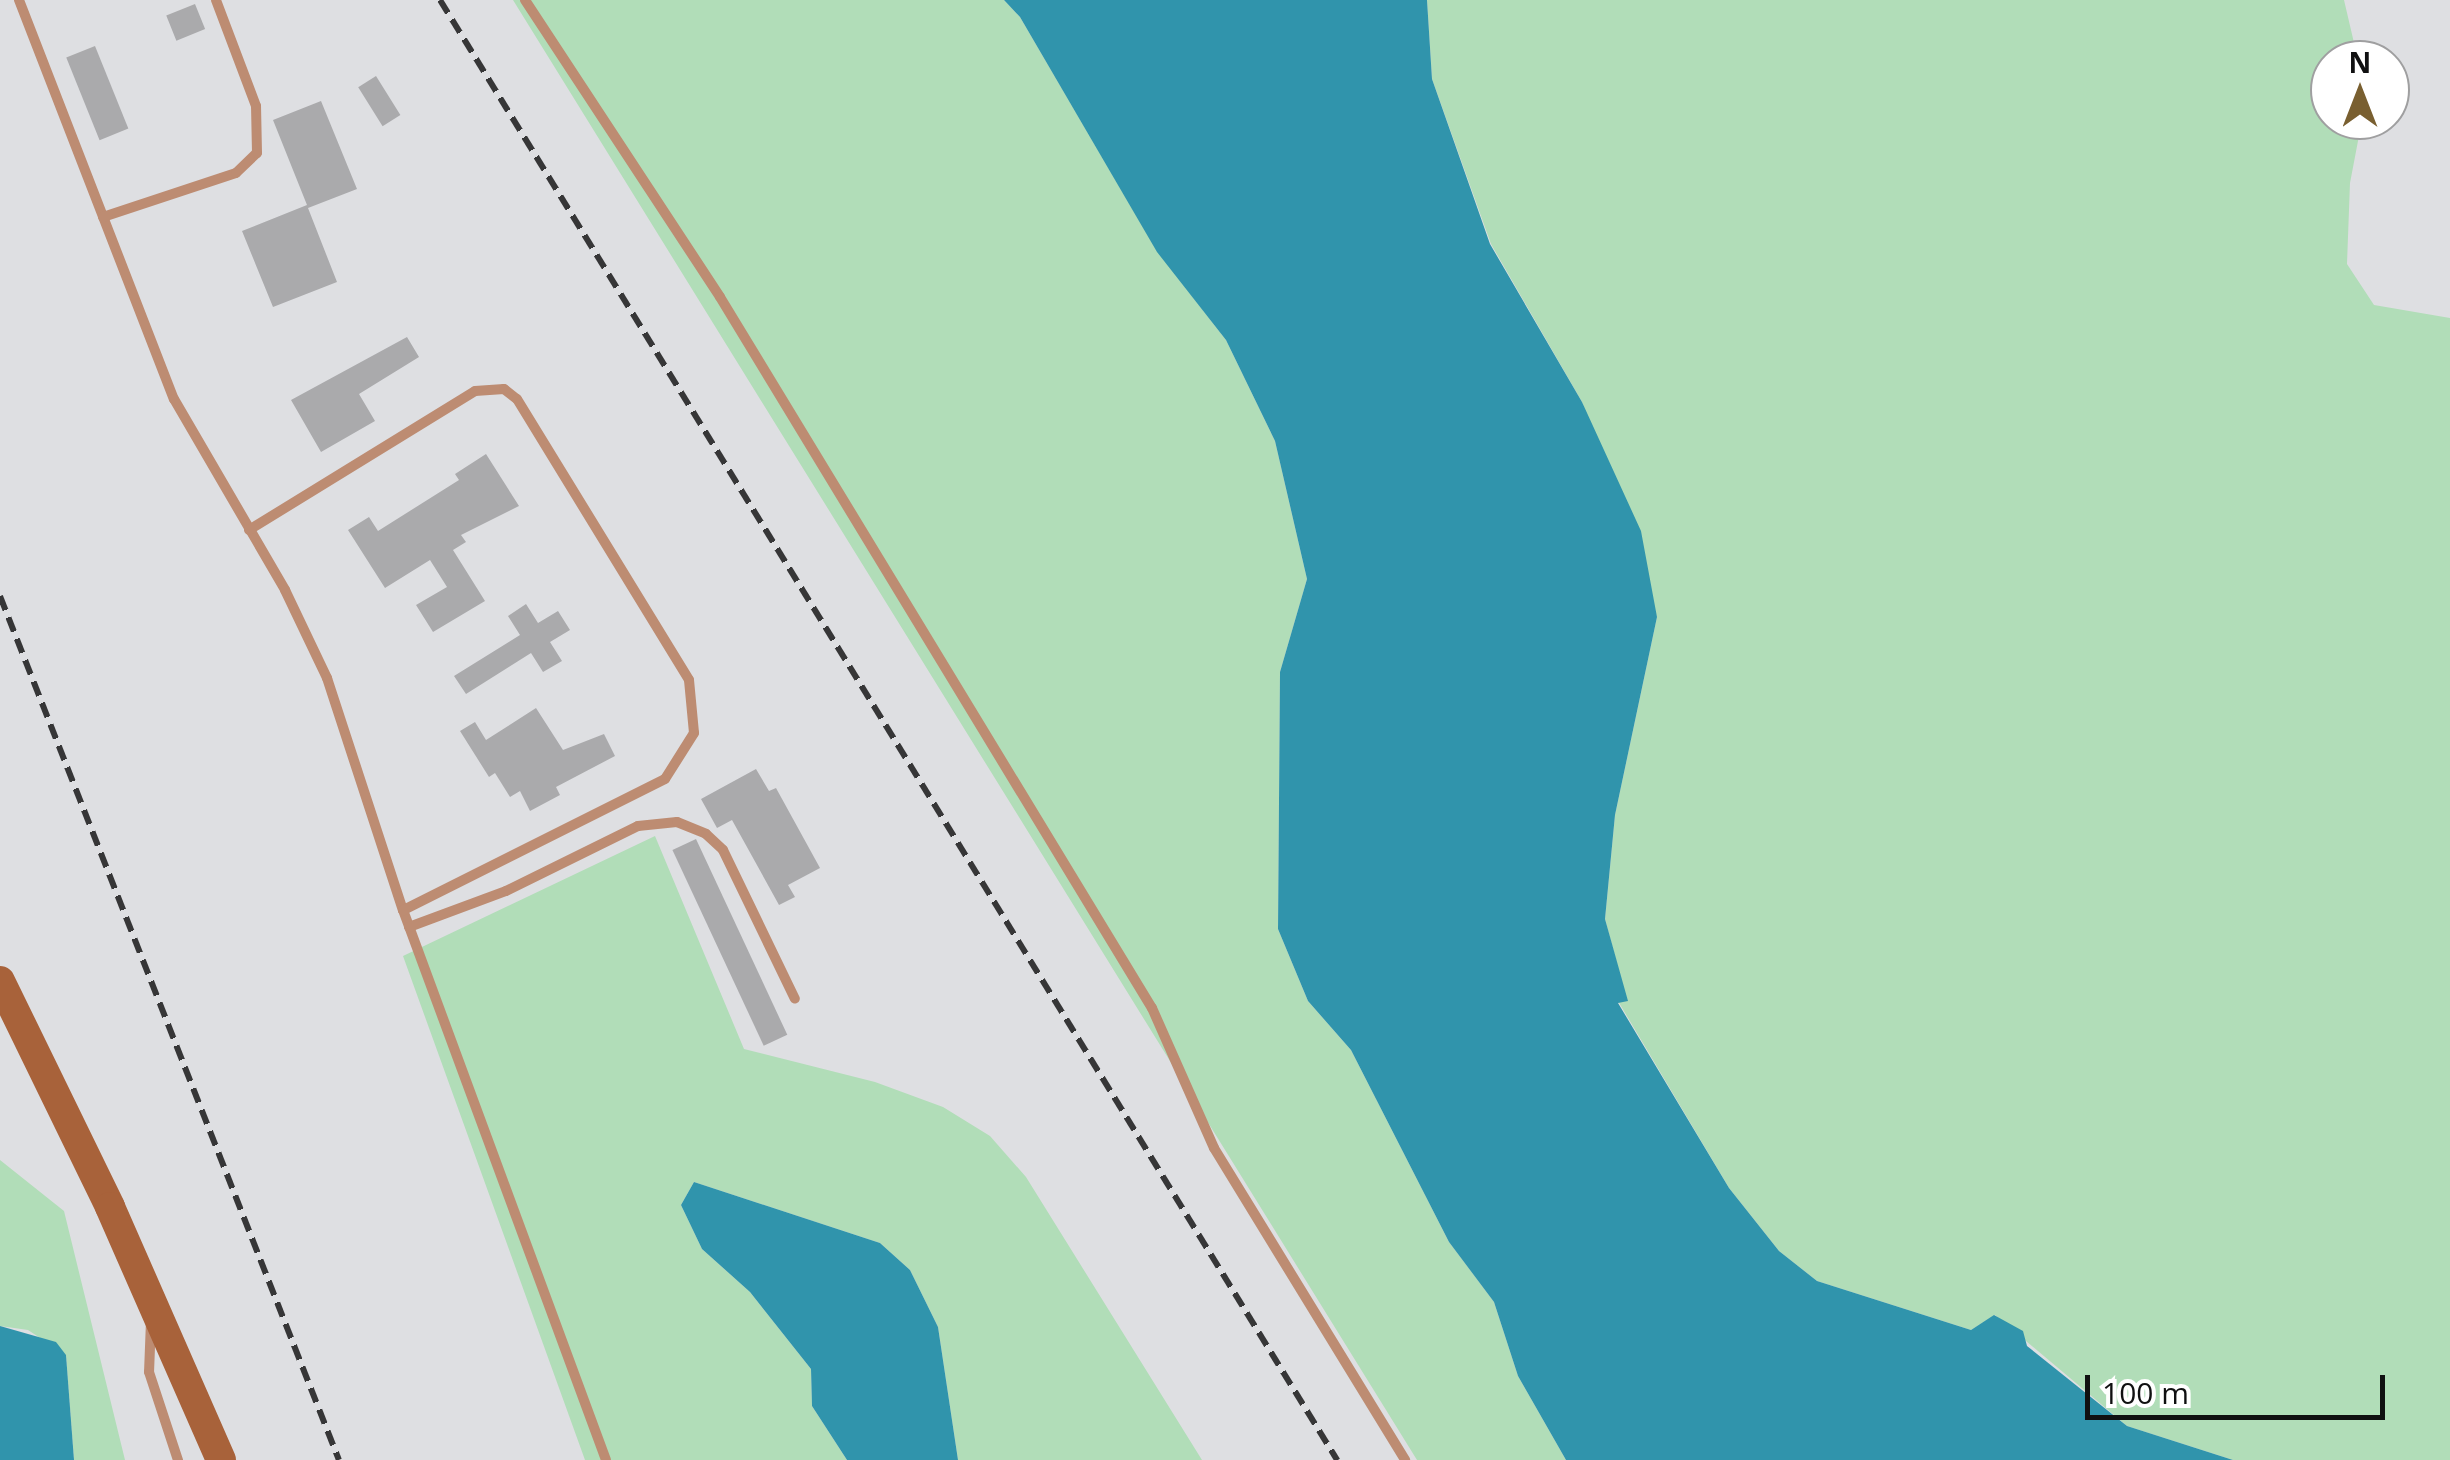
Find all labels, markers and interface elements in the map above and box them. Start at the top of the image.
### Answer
north arrow [2310,40,2410,140]
text: N [2349,43,2371,81]
scale bar [2090,1355,2390,1417]
text: 100 m [2102,1372,2189,1413]

